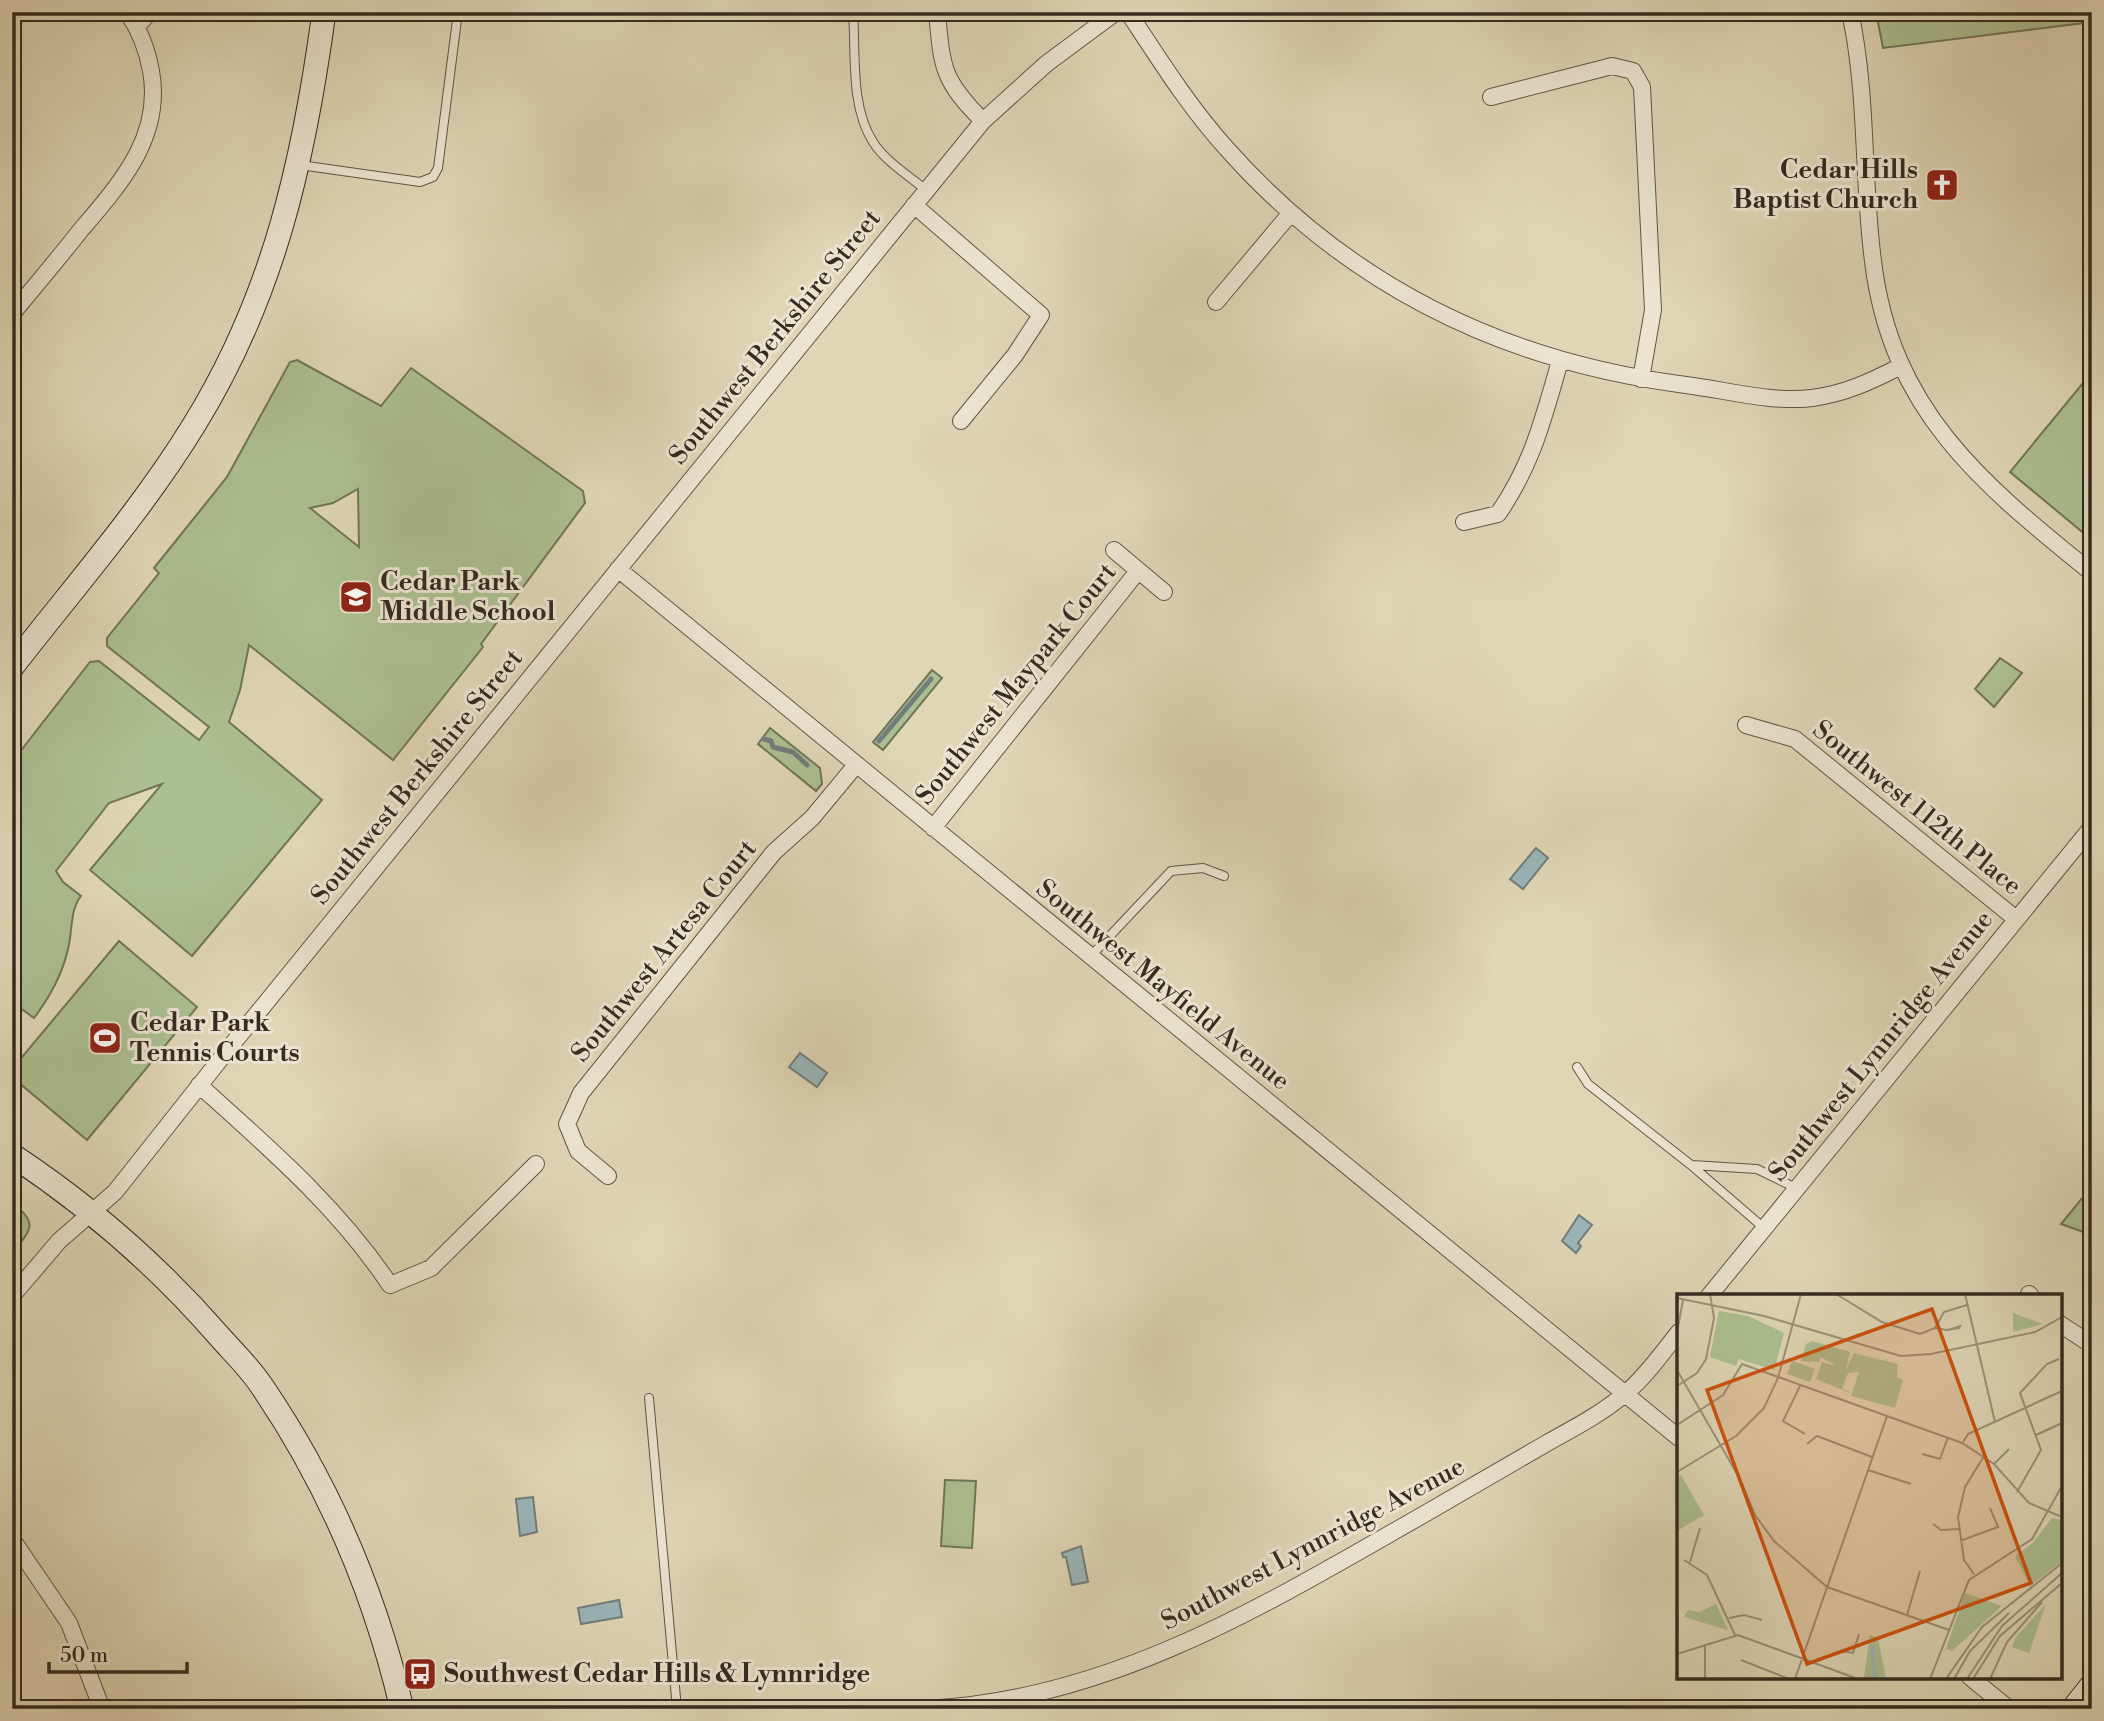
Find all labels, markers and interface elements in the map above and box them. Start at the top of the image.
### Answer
place label: Cedar Hills Baptist Church [1733,154,1918,216]
church icon: Cedar Hills Baptist Church [1923,166,1961,204]
street label: Southwest Berkshire Street [662,203,888,471]
street label: Southwest Maypark Court [909,557,1123,811]
place label: Cedar Park Middle School [380,566,556,628]
school or university icon: Cedar Park Middle School [337,578,375,616]
street label: Southwest Berkshire Street [304,643,530,911]
street label: Southwest 112th Place [1806,714,2028,902]
street label: Southwest Artesa Court [565,833,763,1069]
street label: Southwest Mayfield Avenue [1030,873,1296,1097]
street label: Southwest Lynnridge Avenue [1762,904,2000,1188]
place label: Cedar Park Tennis Courts [130,1007,300,1069]
sports icon: Cedar Park Tennis Courts [86,1019,124,1057]
inset map [1677,1294,2062,1679]
street label: Southwest Lynnridge Avenue [1156,1450,1470,1638]
scale bar [49,1630,187,1674]
text: 50 m [60,1643,108,1669]
bus stop icon: Southwest Cedar Hills & Lynnridge [401,1655,439,1693]
place label: Southwest Cedar Hills & Lynnridge [444,1658,870,1690]

